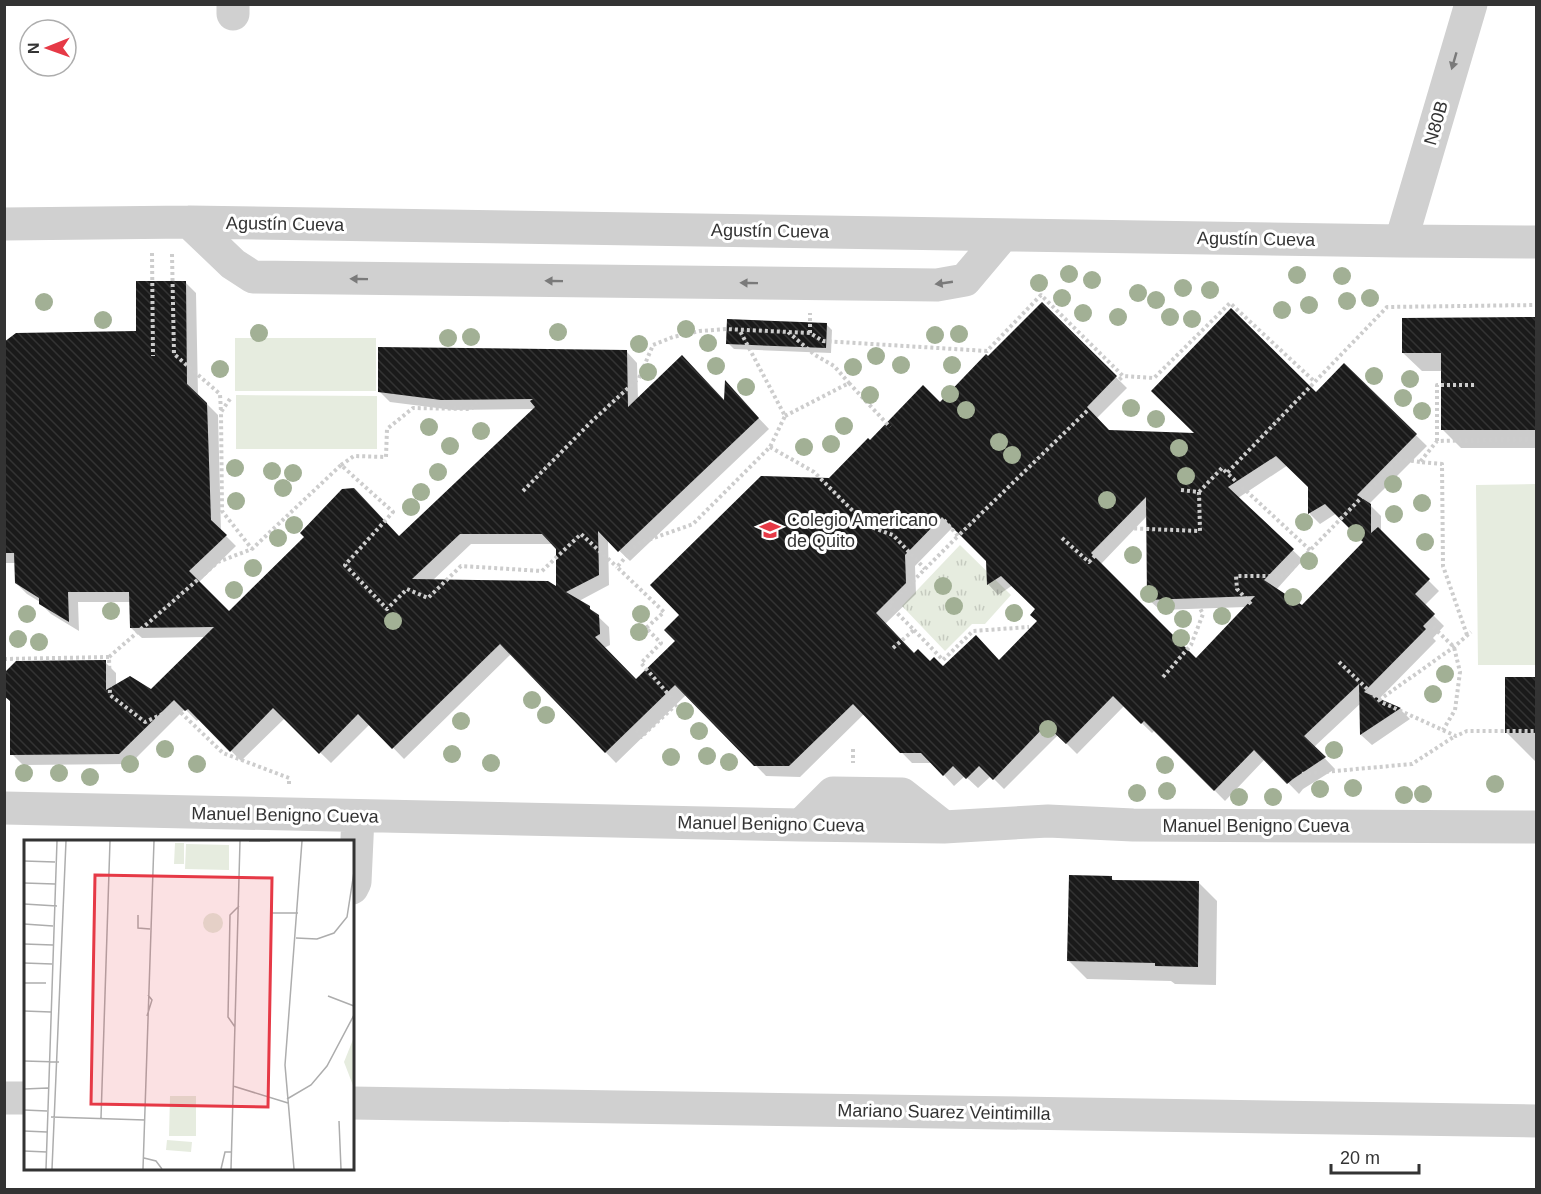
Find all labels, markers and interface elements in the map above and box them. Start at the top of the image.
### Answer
north arrow [18,18,78,78]
text: N [25,42,42,54]
one-way arrow [1449,52,1458,70]
street label: N80B [1420,99,1452,147]
street label: Agustín Cueva [226,213,345,235]
street label: Agustín Cueva [711,220,830,242]
street label: Agustín Cueva [1197,228,1316,250]
one-way arrow [350,274,369,283]
one-way arrow [545,276,564,286]
one-way arrow [740,278,759,288]
one-way arrow [935,279,954,288]
place label: Colegio Americano de Quito [787,510,938,551]
school or university icon: Colegio Americano de Quito [758,518,782,542]
street label: Manuel Benigno Cueva [191,803,380,827]
street label: Manuel Benigno Cueva [677,812,866,836]
street label: Manuel Benigno Cueva [1162,816,1351,836]
inset map [24,840,354,1170]
street label: Mariano Suarez Veintimilla [837,1100,1052,1124]
scale bar [1331,1137,1420,1175]
text: 20 m [1340,1148,1380,1168]

